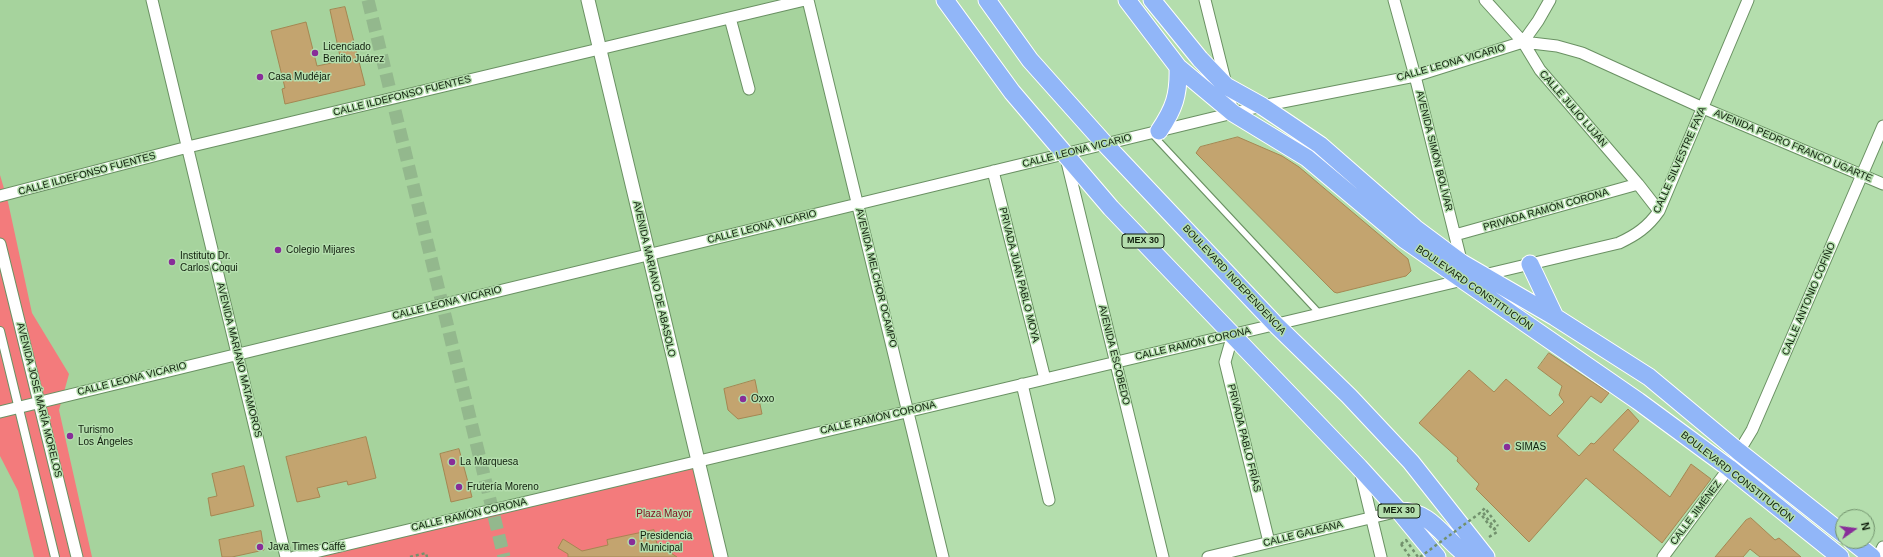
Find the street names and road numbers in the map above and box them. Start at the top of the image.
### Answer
street label: CALLE LEONA VICARIO [1395,42,1507,84]
street label: CALLE JULIO LUJÁN [1537,68,1609,150]
street label: CALLE ILDEFONSO FUENTES [332,73,472,119]
street label: AVENIDA SIMÓN BOLÍVAR [1413,89,1455,213]
street label: CALLE SILVESTRE FAYA [1651,105,1709,215]
street label: AVENIDA PEDRO FRANCO UGARTE [1712,107,1874,185]
street label: CALLE LEONA VICARIO [1021,132,1133,170]
street label: CALLE ILDEFONSO FUENTES [17,150,157,198]
street label: PRIVADA RAMÓN CORONA [1482,186,1610,234]
street label: AVENIDA MARIANO DE ABASOLO [630,200,678,358]
street label: PRIVADA JUAN PABLO MOYA [996,206,1042,344]
street label: AVENIDA MELCHOR OCAMPO [853,207,899,349]
street label: CALLE LEONA VICARIO [706,208,818,246]
street label: BOULEVARD INDEPENDENCIA [1180,223,1288,337]
road number: MEX 30 [1122,234,1164,248]
street label: CALLE ANTONIO COFIÑO [1780,241,1838,357]
street label: BOULEVARD CONSTITUCIÓN [1413,243,1535,333]
street label: AVENIDA MARIANO MATAMOROS [214,281,264,439]
street label: CALLE LEONA VICARIO [391,284,503,322]
street label: AVENIDA ESCOBEDO [1096,304,1132,406]
street label: AVENIDA JOSÉ MARÍA MORELOS [14,321,64,479]
street label: CALLE RAMÓN CORONA [1134,325,1252,363]
street label: CALLE LEONA VICARIO [76,360,188,398]
street label: PRIVADA PABLO FRÍAS [1225,383,1263,493]
street label: CALLE RAMÓN CORONA [819,399,937,437]
street label: BOULEVARD CONSTITUCIÓN [1678,429,1796,525]
street label: CALLE JIMÉNEZ [1668,479,1724,547]
street label: CALLE RAMÓN CORONA [410,496,528,534]
road number: MEX 30 [1378,504,1420,518]
street label: CALLE GALEANA [1262,518,1344,550]

